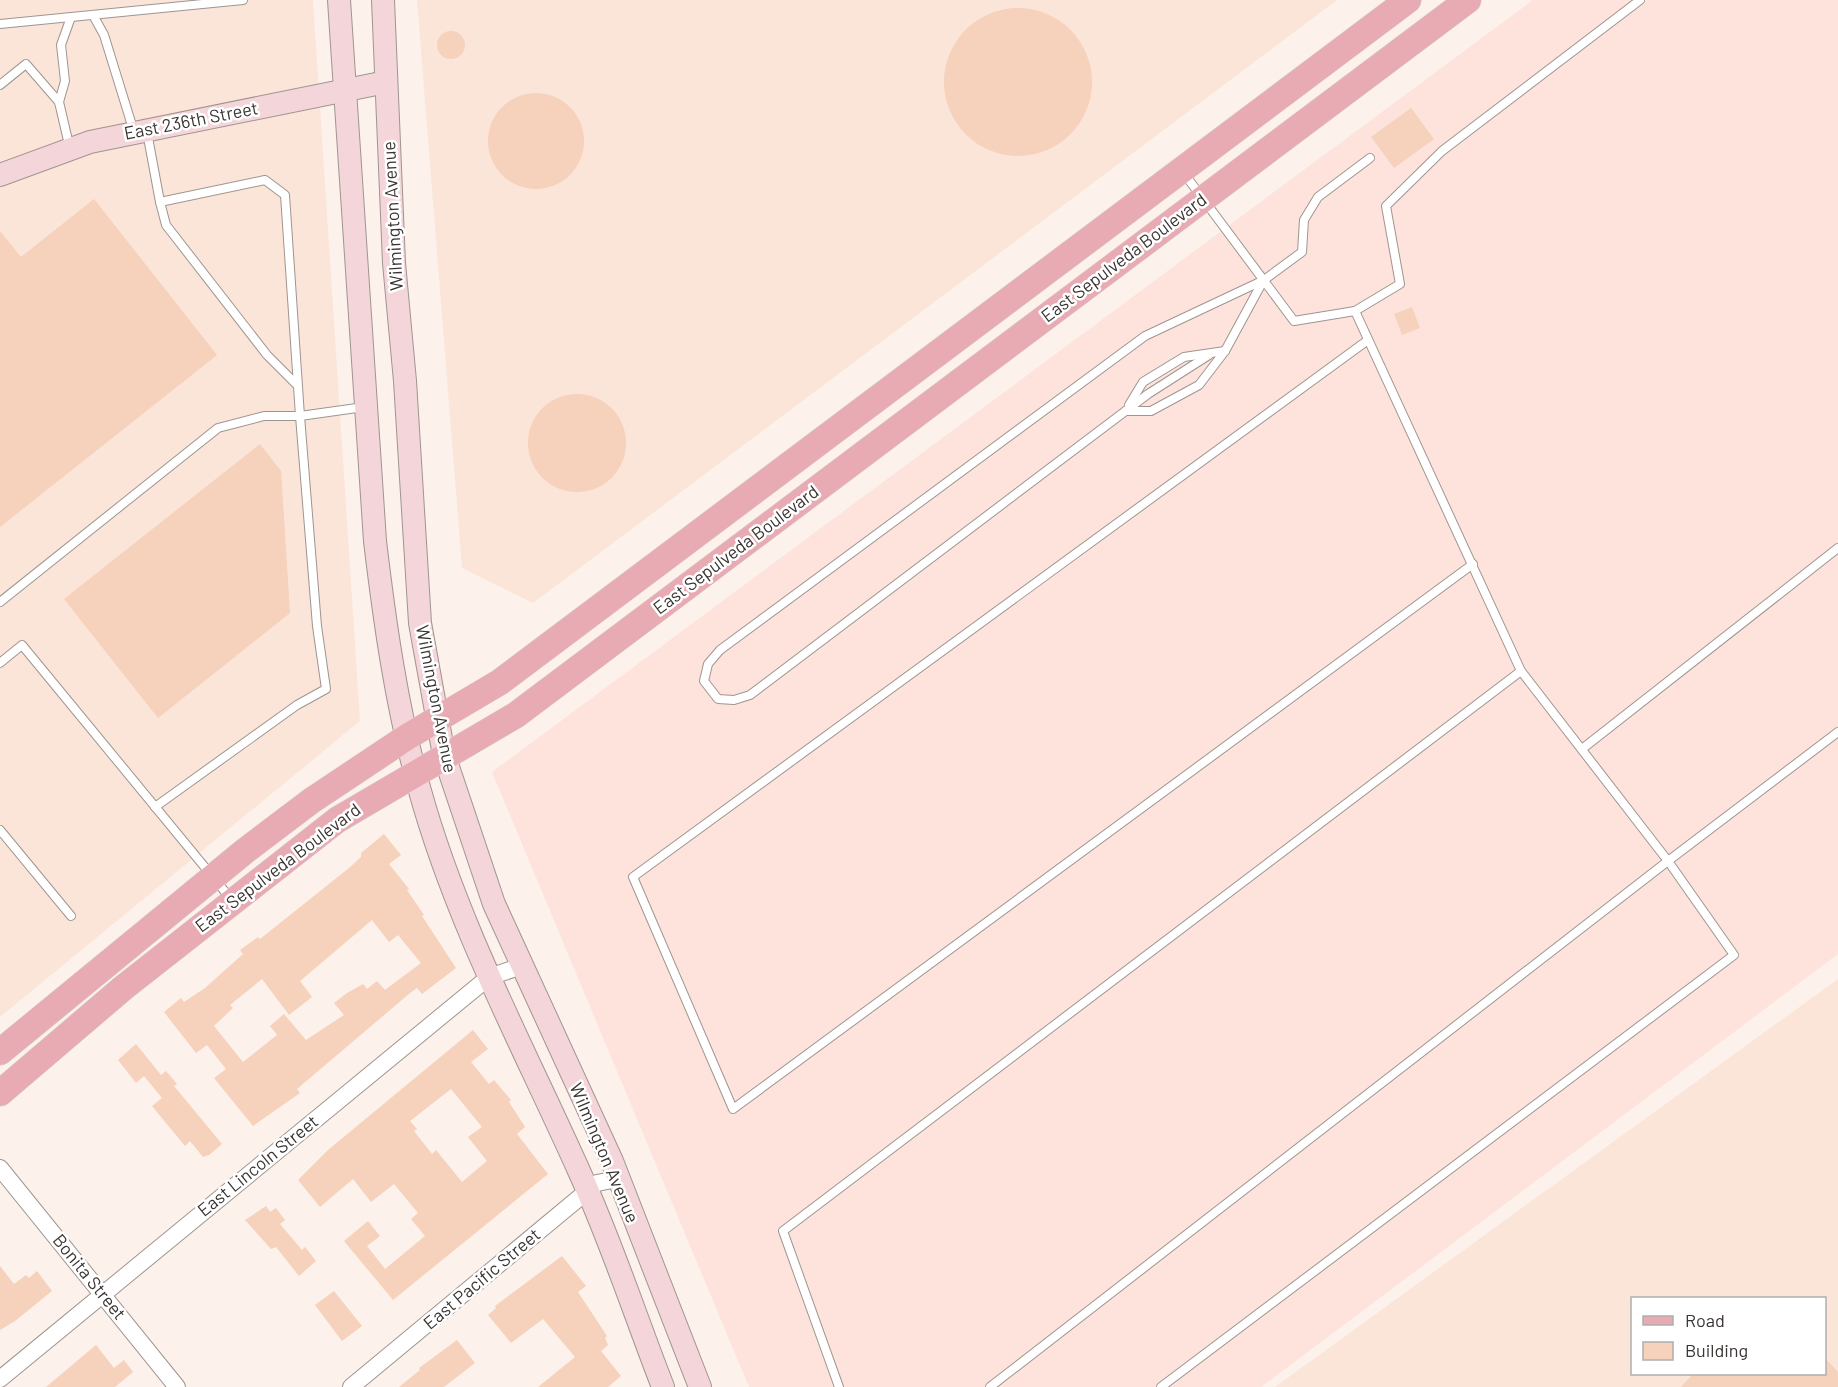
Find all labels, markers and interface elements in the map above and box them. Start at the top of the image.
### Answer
street label: East 236th Street [122,96,260,144]
street label: Wilmington Avenue [377,141,407,292]
street label: East Sepulveda Boulevard [1036,188,1210,327]
street label: East Sepulveda Boulevard [648,480,822,619]
street label: Wilmington Avenue [412,623,462,775]
street label: East Sepulveda Boulevard [190,798,364,937]
street label: Wilmington Avenue [565,1079,644,1226]
street label: East Lincoln Street [193,1110,322,1221]
street label: East Pacific Street [418,1223,544,1334]
street label: Bonita Street [49,1229,131,1324]
legend [1631,1297,1826,1375]
text: Road [1685,1309,1725,1331]
text: Building [1685,1339,1748,1361]

